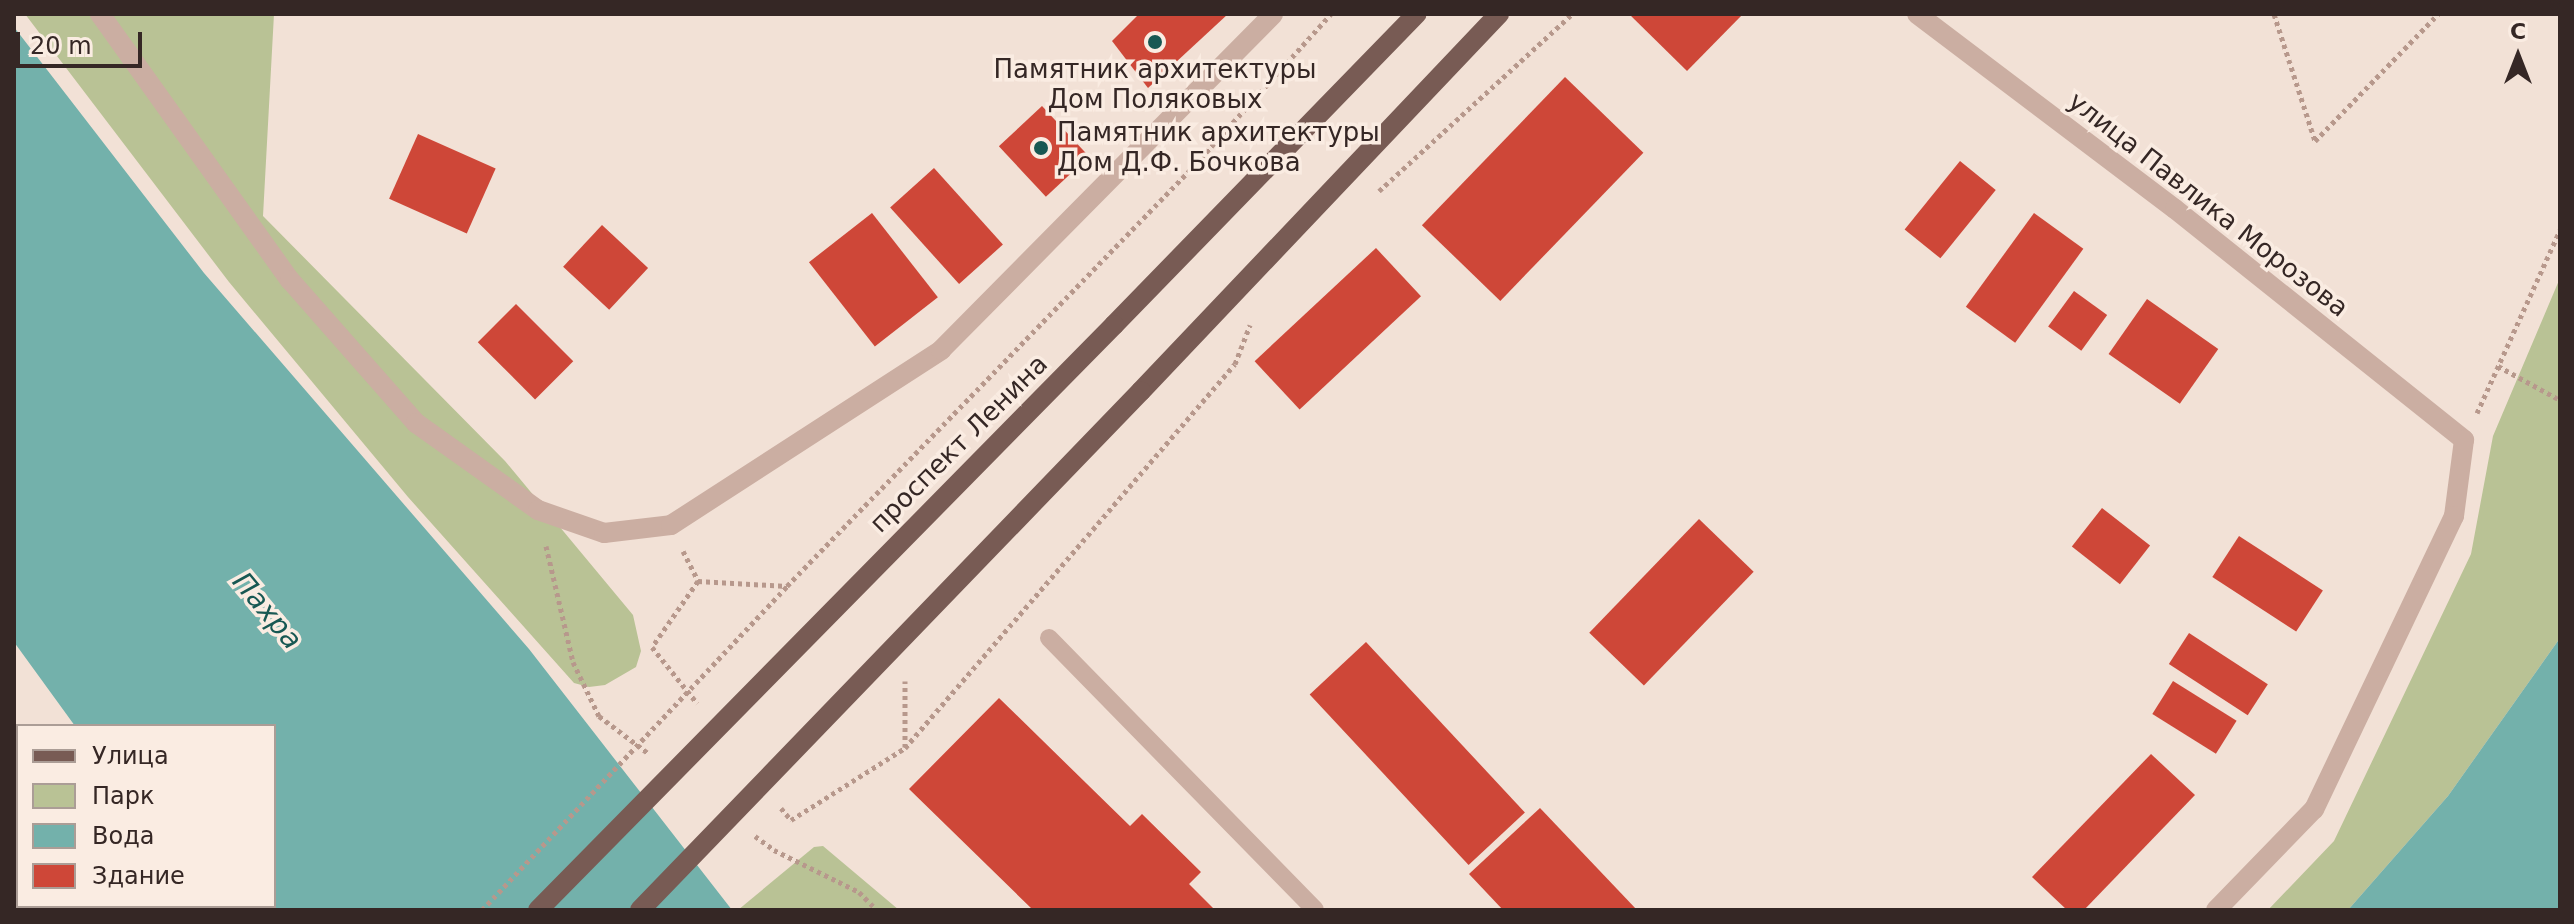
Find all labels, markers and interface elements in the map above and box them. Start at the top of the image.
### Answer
scale bar [20,16,146,66]
north arrow [2478,16,2558,96]
text: С [2510,19,2526,44]
text: 20 m [30,32,92,60]
marker: Памятник архитектуры Дом Поляковых [1146,33,1164,51]
place label: Памятник архитектуры Дом Поляковых [994,54,1316,116]
street label: улица Павлика Морозова [2062,86,2354,324]
place label: Памятник архитектуры Дом Д.Ф. Бочкова [1057,117,1380,178]
marker: Памятник архитектуры Дом Д.Ф. Бочкова [1032,139,1050,157]
street label: проспект Ленина [864,349,1054,539]
water label: Пахра [225,566,309,656]
legend [16,724,276,908]
text: Улица [92,742,169,770]
text: Парк [92,782,154,810]
text: Вода [92,822,154,850]
text: Здание [92,862,185,890]

